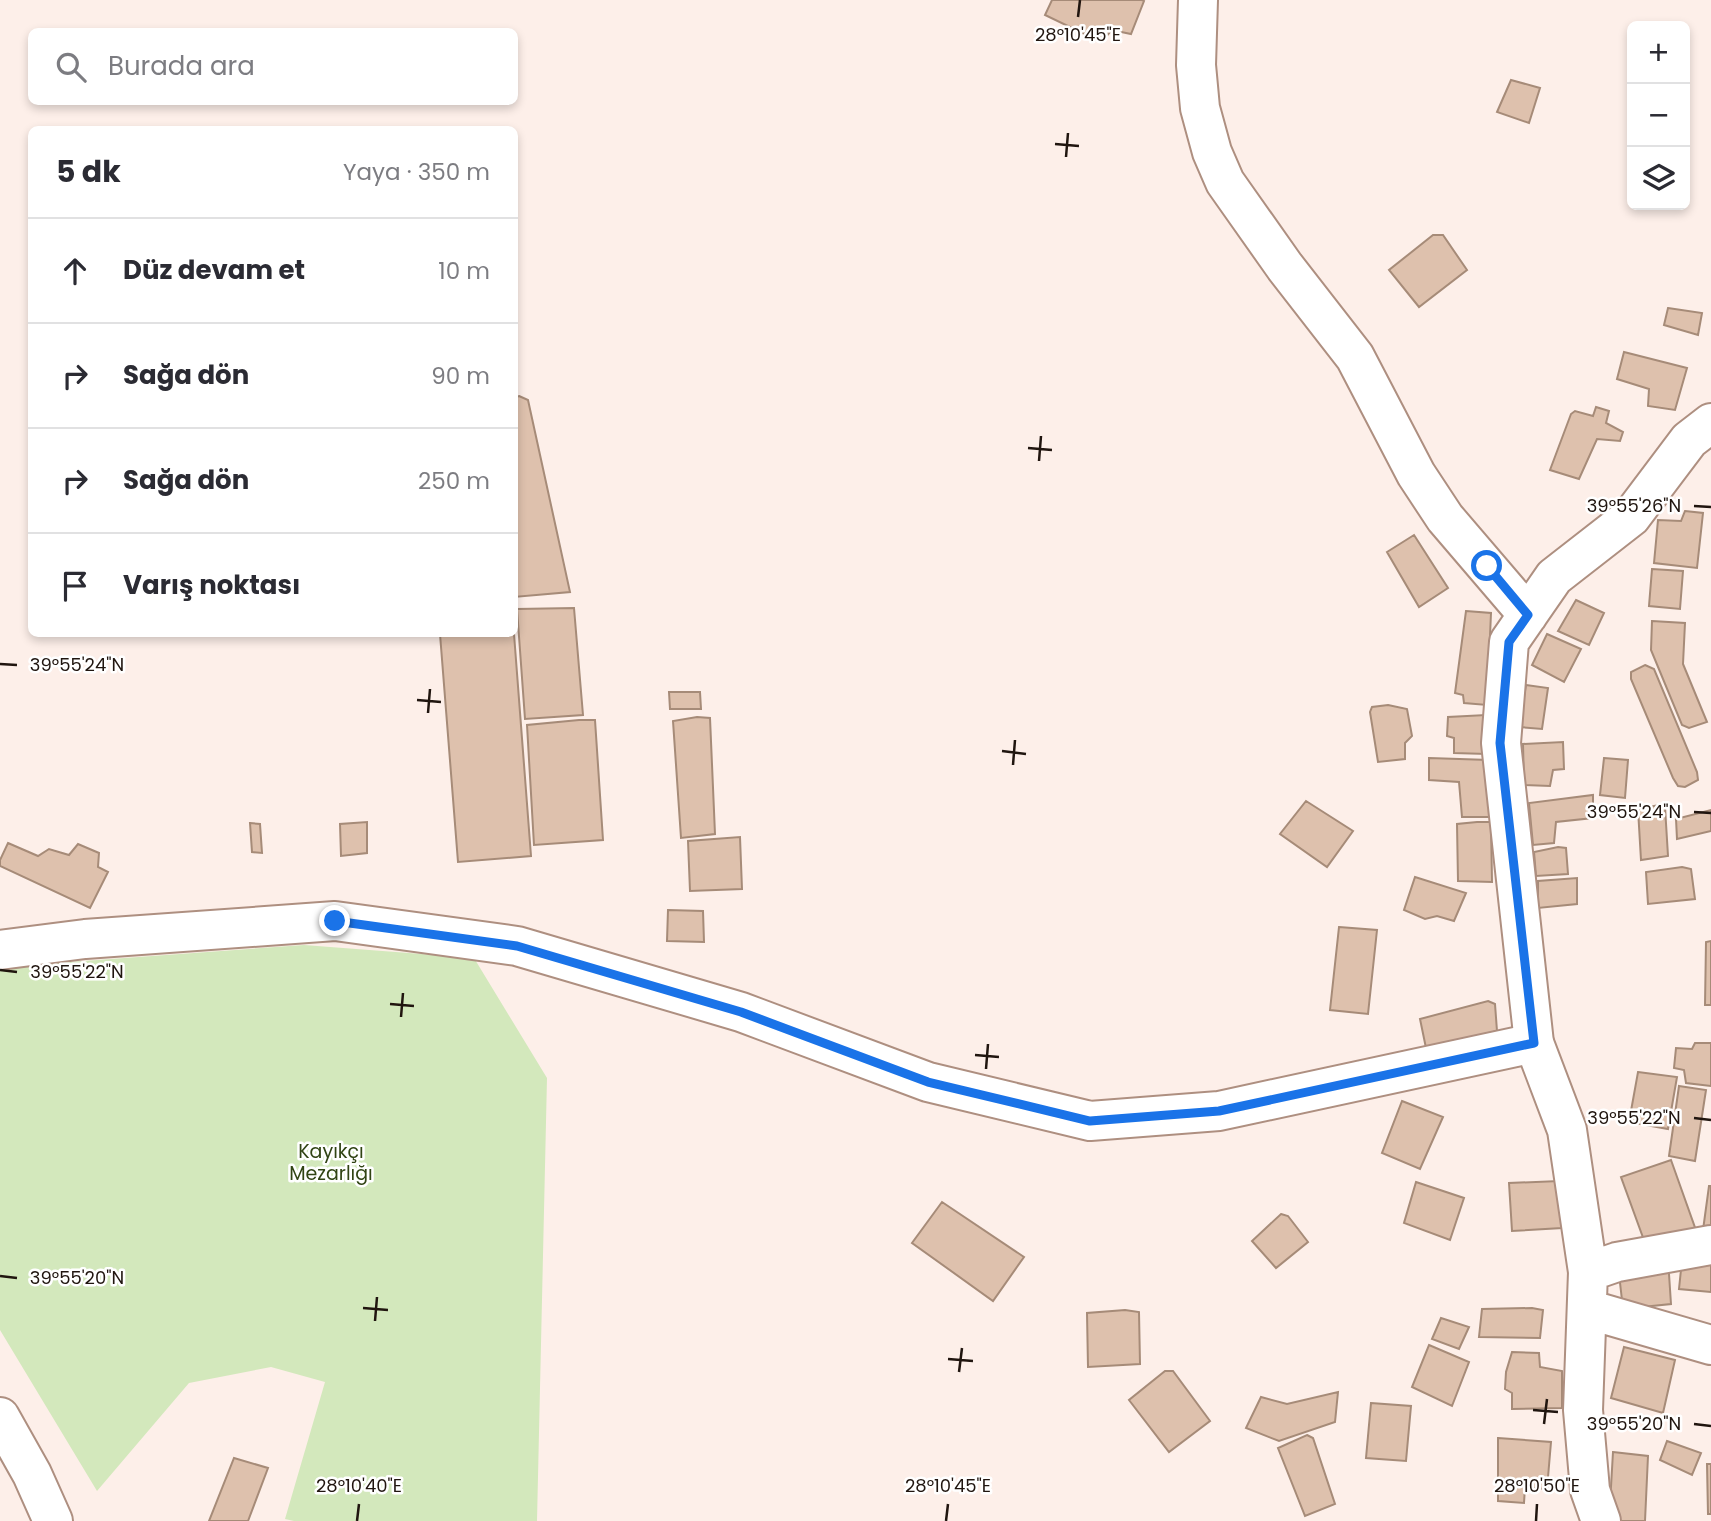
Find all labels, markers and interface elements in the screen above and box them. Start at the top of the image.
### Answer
map controls [1627,21,1690,210]
button: + [1627,21,1690,84]
text: 28°10'45"E [1035,22,1121,47]
search box [28,28,518,105]
icon: search [52,48,90,86]
text: Burada ara [108,48,255,84]
button: − [1627,84,1690,147]
button: layers [1627,147,1690,210]
text: 5 dk [56,150,121,193]
text: Yaya · 350 m [343,156,490,188]
icon: ahead [56,252,94,290]
text: Düz devam et [123,252,305,288]
text: 10 m [438,255,490,287]
icon: right [56,357,94,395]
text: Sağa dön [123,357,249,393]
text: 90 m [431,360,490,392]
icon: right [56,462,94,500]
text: Sağa dön [123,462,249,498]
text: 250 m [418,465,490,497]
text: 39°55'26"N [1587,493,1681,518]
route start [1471,550,1502,581]
icon: arrive [56,567,94,605]
text: Varış noktası [123,567,300,603]
text: 39°55'24"N [30,652,124,677]
text: 39°55'24"N [1587,799,1681,824]
route end [319,905,350,936]
text: 39°55'22"N [30,959,124,984]
text: 39°55'22"N [1587,1105,1681,1130]
park label: Kayıkçı Mezarlığı [289,1138,373,1187]
text: 39°55'20"N [30,1265,124,1290]
text: 39°55'20"N [1587,1411,1681,1436]
text: 28°10'40"E [316,1473,402,1498]
text: 28°10'45"E [905,1473,991,1498]
text: 28°10'50"E [1494,1473,1580,1498]

